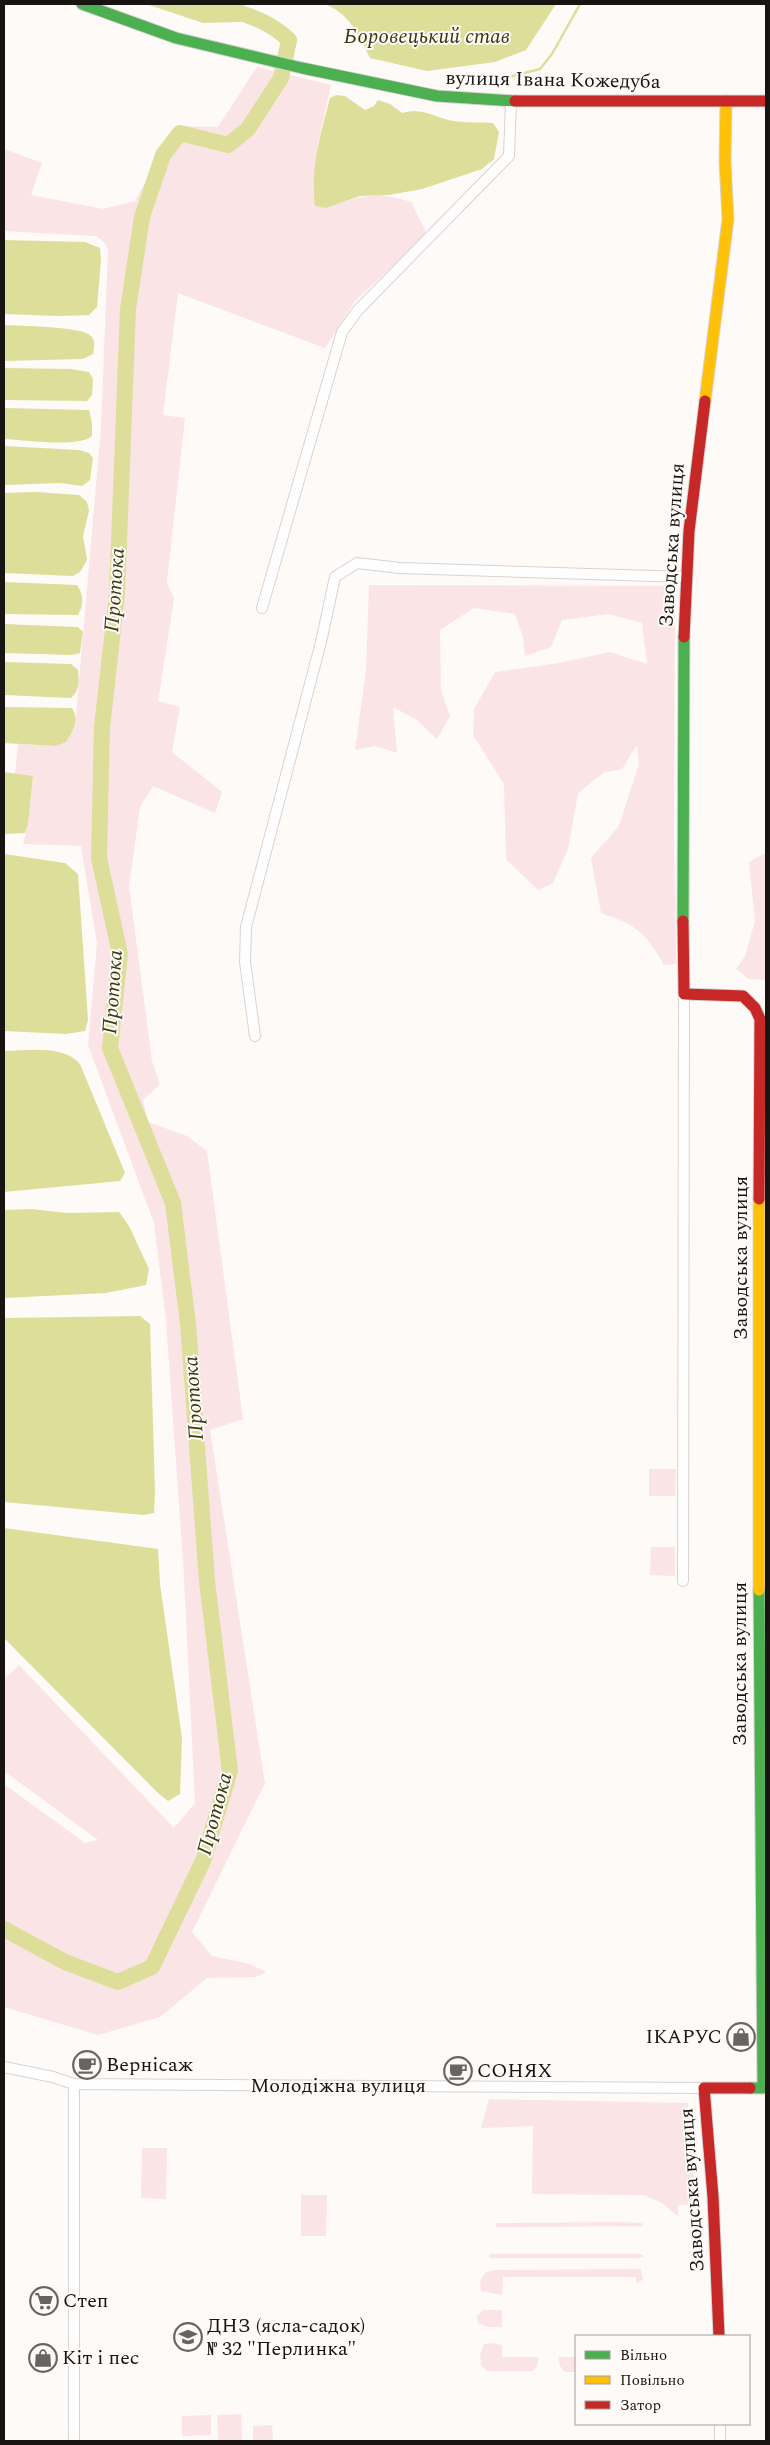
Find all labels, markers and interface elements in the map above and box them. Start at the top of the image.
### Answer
water label: Боровецький став [344,21,510,53]
street label: вулиця Івана Кожедуба [445,63,661,97]
street label: Заводська вулиця [651,462,693,628]
water label: Протока [96,546,134,633]
water label: Протока [94,948,132,1035]
street label: Заводська вулиця [726,1176,756,1340]
water label: Протока [175,1354,213,1441]
street label: Заводська вулиця [725,1582,755,1746]
water label: Протока [189,1769,241,1859]
place label: ІКАРУС [645,2022,722,2052]
shop icon: ІКАРУС [726,2022,756,2052]
cafe icon: Вернісаж [72,2050,102,2080]
place label: Вернісаж [106,2050,194,2080]
cafe icon: СОНЯХ [443,2056,473,2086]
place label: СОНЯХ [477,2056,553,2086]
street label: Молодіжна вулиця [250,2071,426,2101]
street label: Заводська вулиця [671,2107,713,2273]
supermarket icon: Степ [29,2286,59,2316]
place label: Степ [63,2286,108,2316]
place label: ДНЗ (ясла-садок) № 32 "Перлинка" [207,2311,365,2364]
school or university icon: ДНЗ (ясла-садок) № 32 "Перлинка" [173,2322,203,2352]
legend [575,2335,750,2425]
shop icon: Кіт і пес [28,2343,58,2373]
place label: Кіт і пес [62,2343,139,2373]
text: Вільно [620,2344,667,2367]
text: Повільно [620,2369,685,2392]
text: Затор [620,2394,661,2417]

